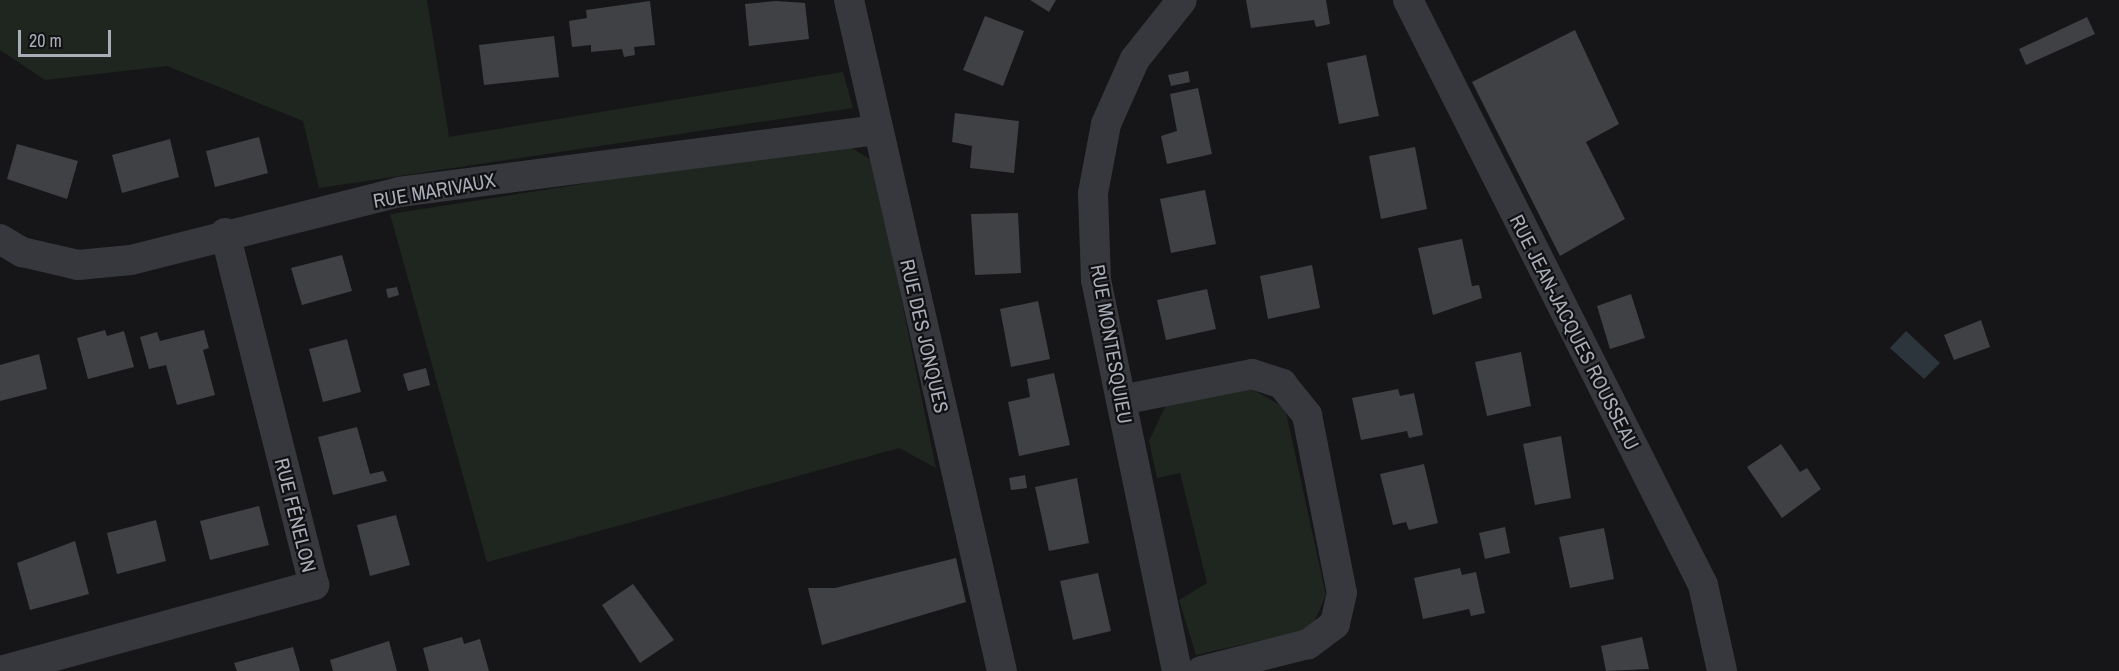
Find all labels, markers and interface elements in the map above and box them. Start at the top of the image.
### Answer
scale bar [21,18,114,56]
text: 20 m [29,28,62,53]
street label: RUE MARIVAUX [371,167,497,213]
street label: RUE JEAN-JACQUES ROUSSEAU [1505,210,1645,454]
street label: RUE DES JONQUES [896,257,954,415]
street label: RUE MONTESQUIEU [1086,263,1138,425]
street label: RUE FÉNELON [270,456,322,574]

